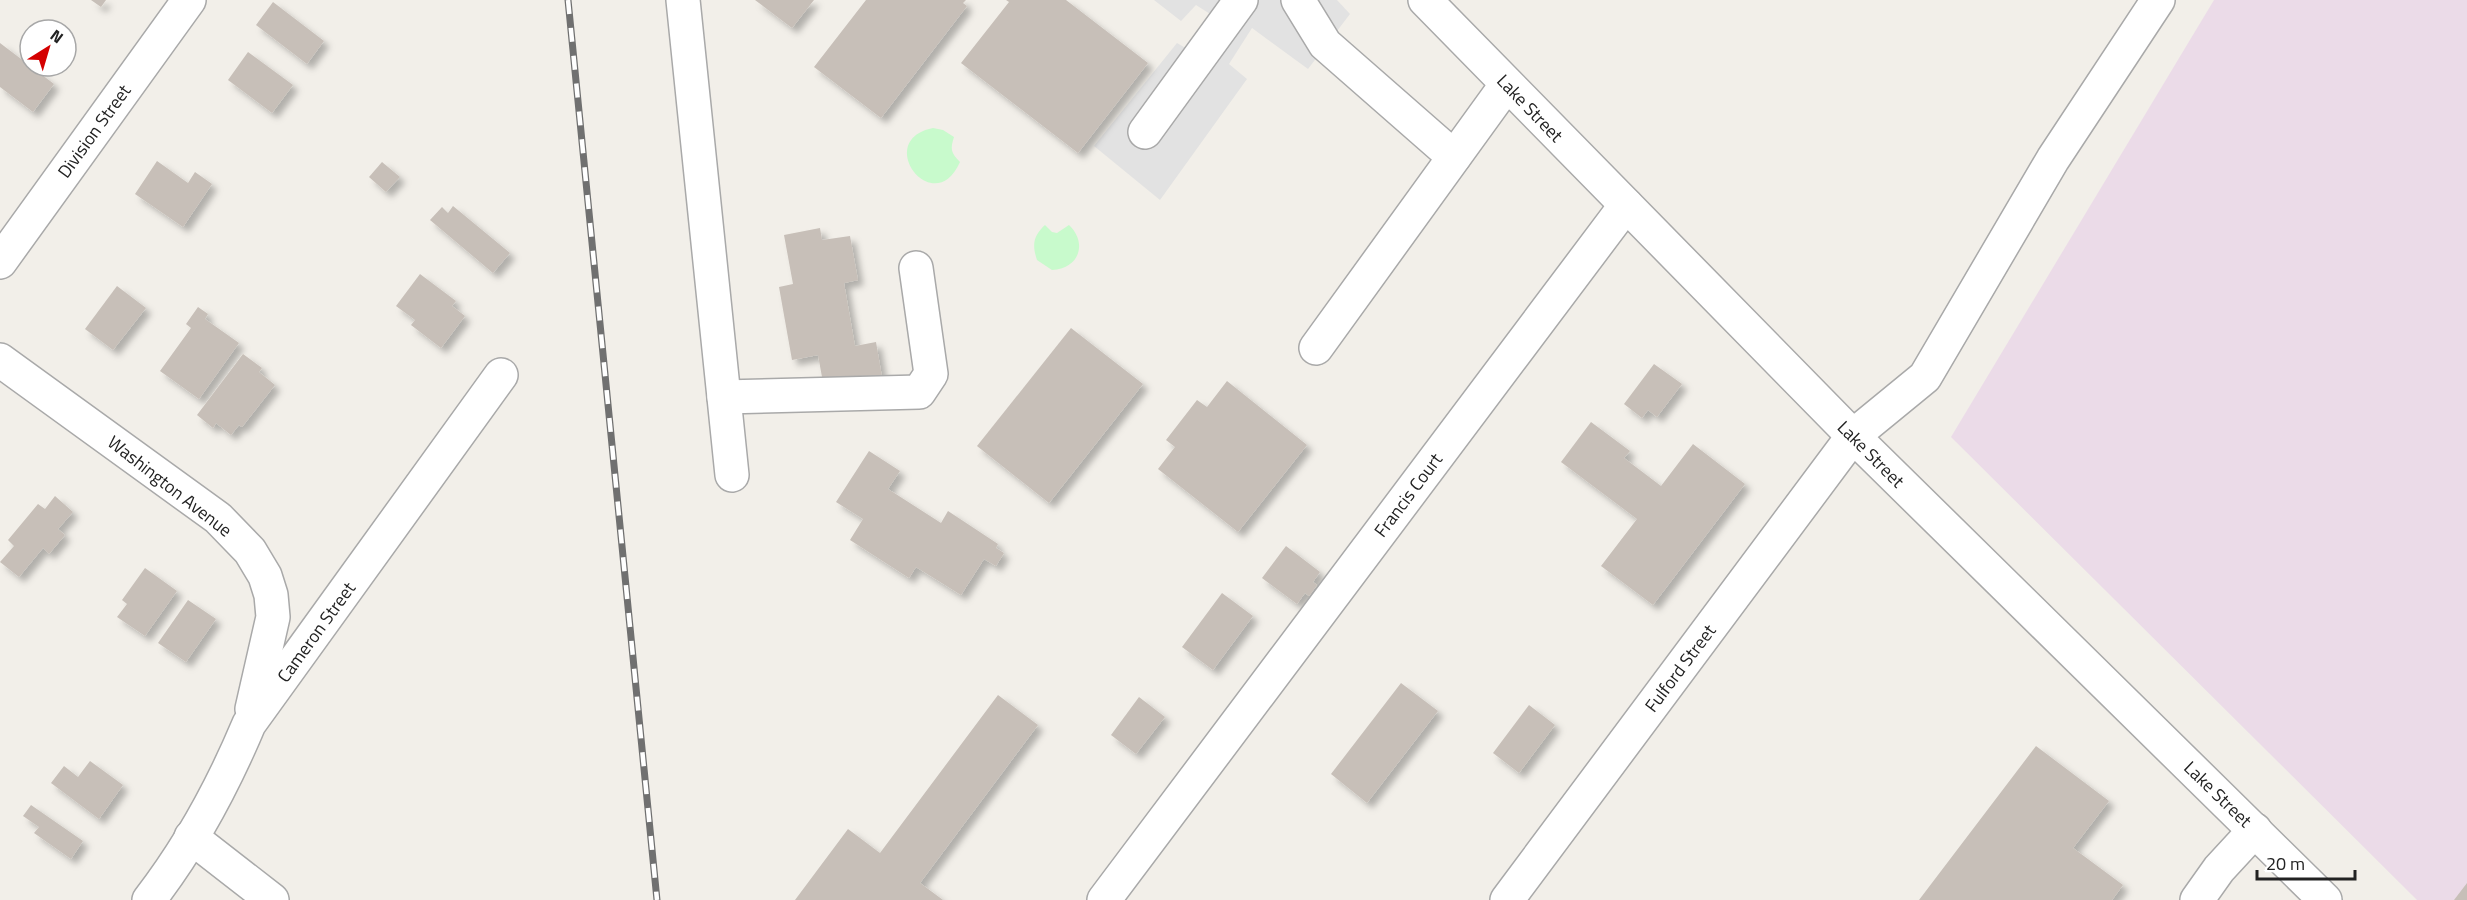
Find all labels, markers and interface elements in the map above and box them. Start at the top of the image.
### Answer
north arrow [18,18,78,78]
text: N [45,23,69,49]
street label: Lake Street [1491,68,1570,149]
street label: Division Street [51,78,138,183]
street label: Lake Street [1831,414,1911,494]
street label: Washington Avenue [102,429,238,543]
street label: Francis Court [1367,447,1449,543]
street label: Cameron Street [270,576,362,688]
street label: Fulford Street [1638,618,1722,718]
street label: Lake Street [2178,755,2259,834]
scale bar [2257,843,2354,881]
text: 20 m [2266,850,2305,877]

